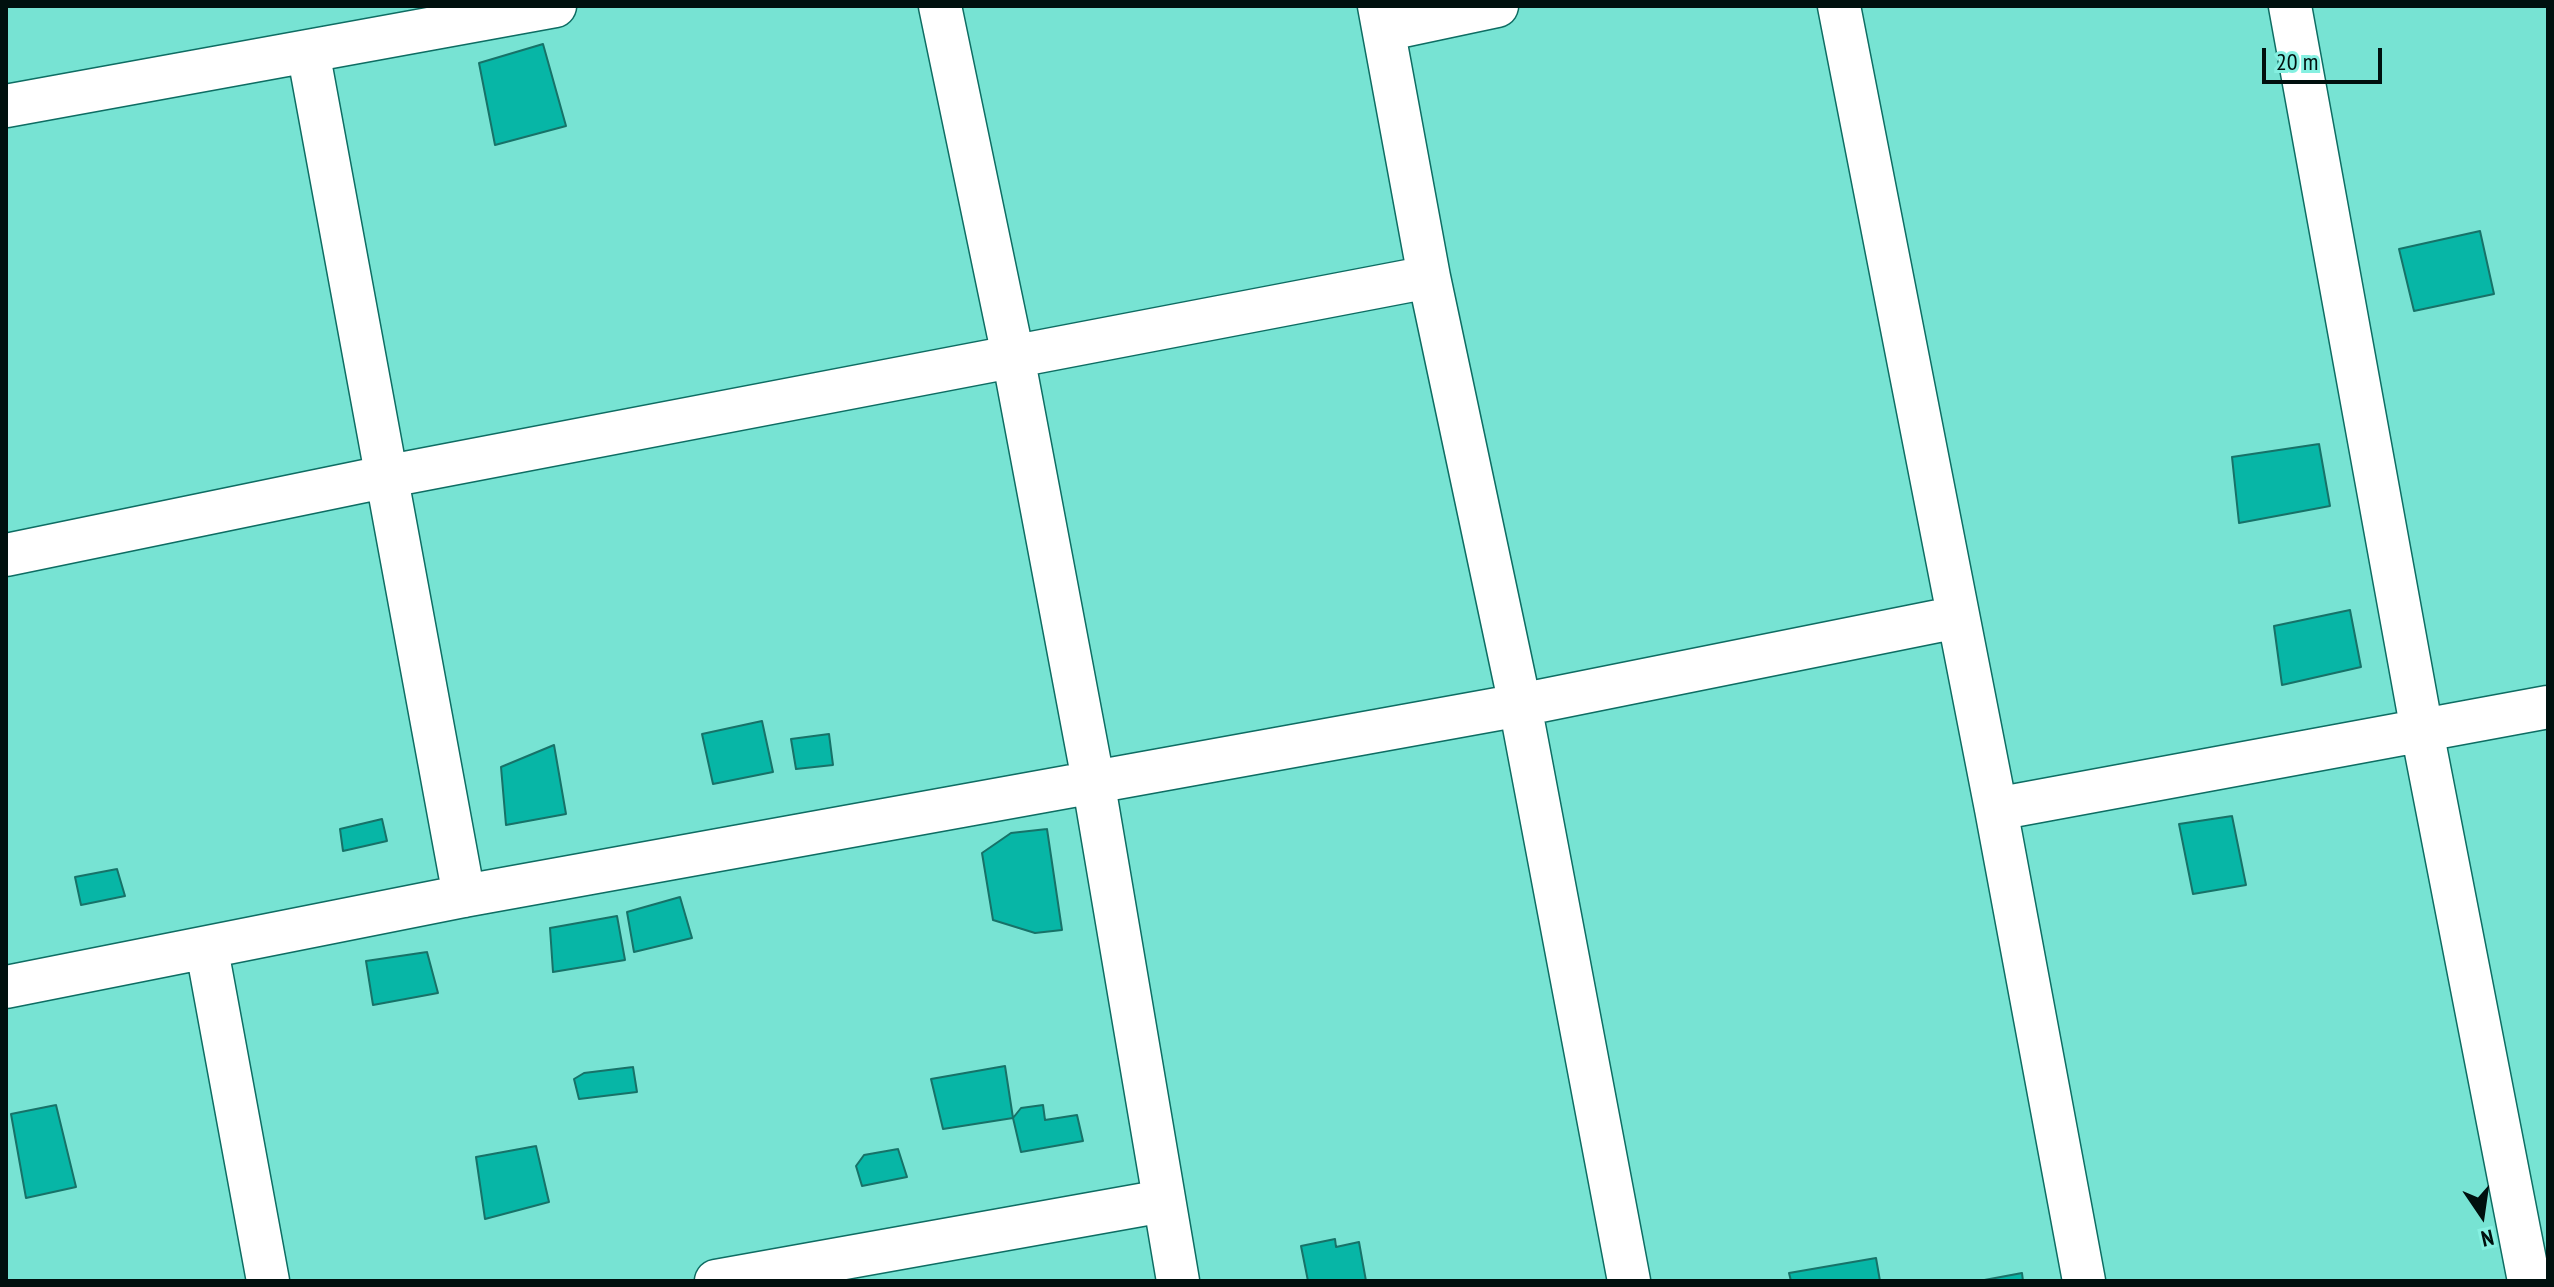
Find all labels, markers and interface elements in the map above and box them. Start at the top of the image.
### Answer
scale bar [2266,32,2386,82]
text: 20 m [2276,46,2318,77]
north arrow [2442,1175,2522,1255]
text: N [2478,1223,2496,1253]

